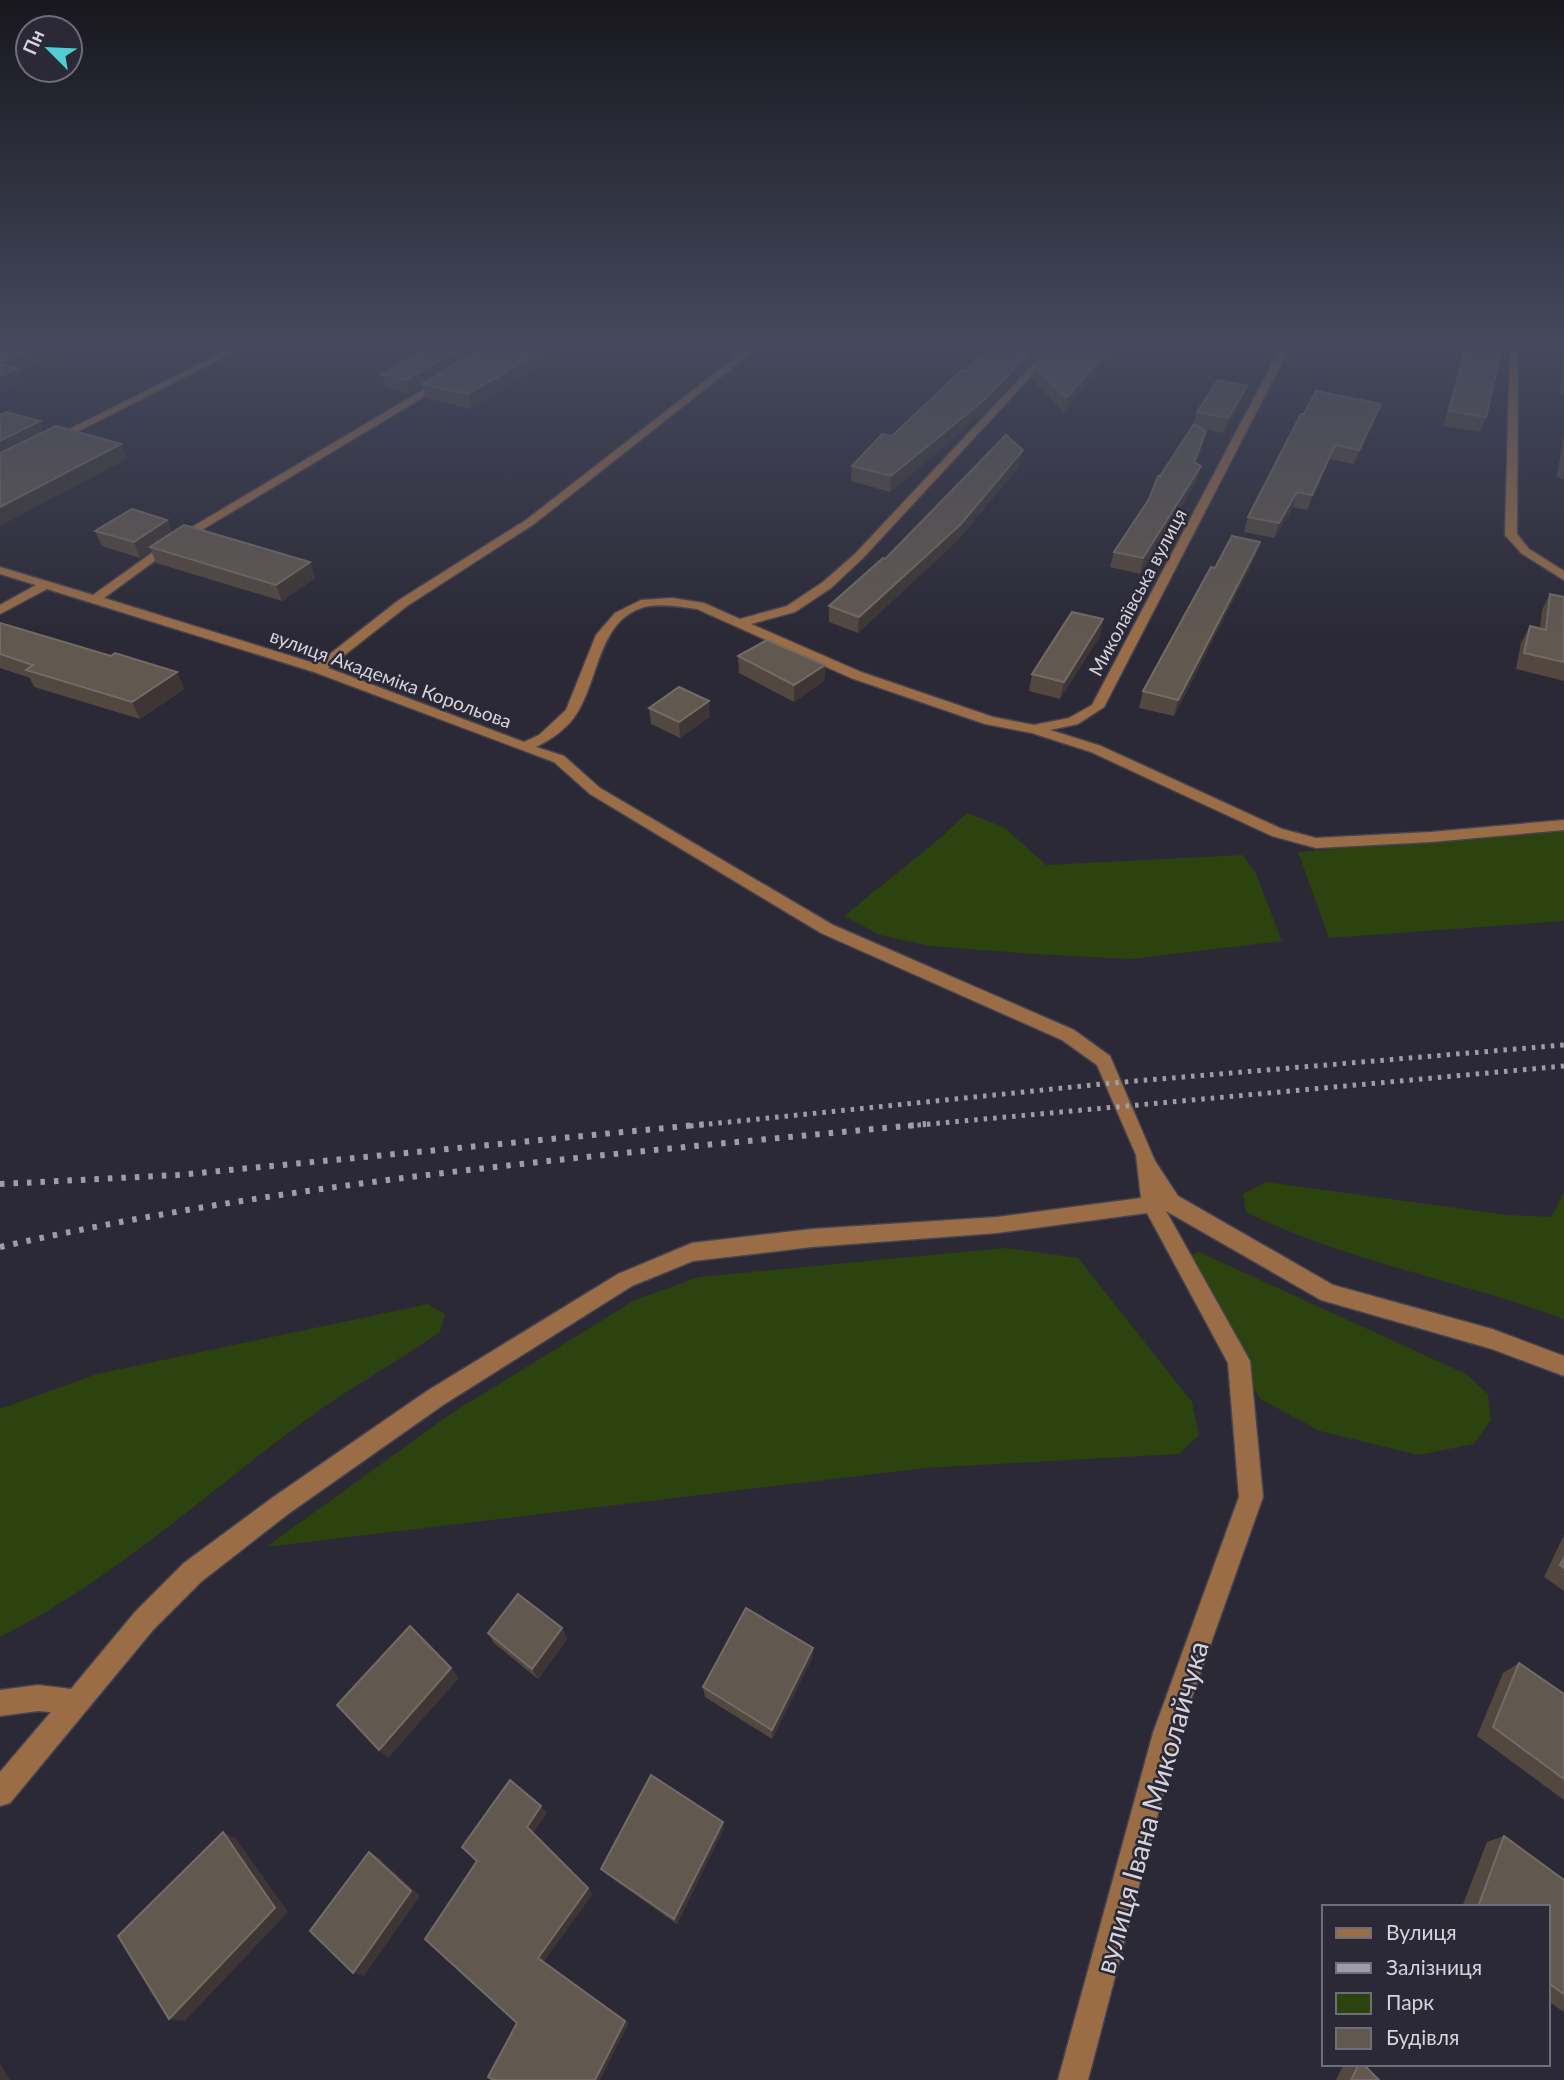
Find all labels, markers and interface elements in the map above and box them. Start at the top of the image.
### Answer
north arrow [14,14,84,84]
text: Пн [17,26,49,58]
street label: Миколаївська вулиця [1083,504,1191,680]
street label: вулиця Академіка Корольова [267,624,515,732]
street label: вулиця Івана Миколайчука [1087,1637,1215,1977]
legend [1322,1905,1550,2066]
text: Вулиця [1386,1919,1457,1944]
text: Залізниця [1386,1954,1482,1979]
text: Парк [1386,1989,1434,2014]
text: Будівля [1386,2024,1459,2049]

